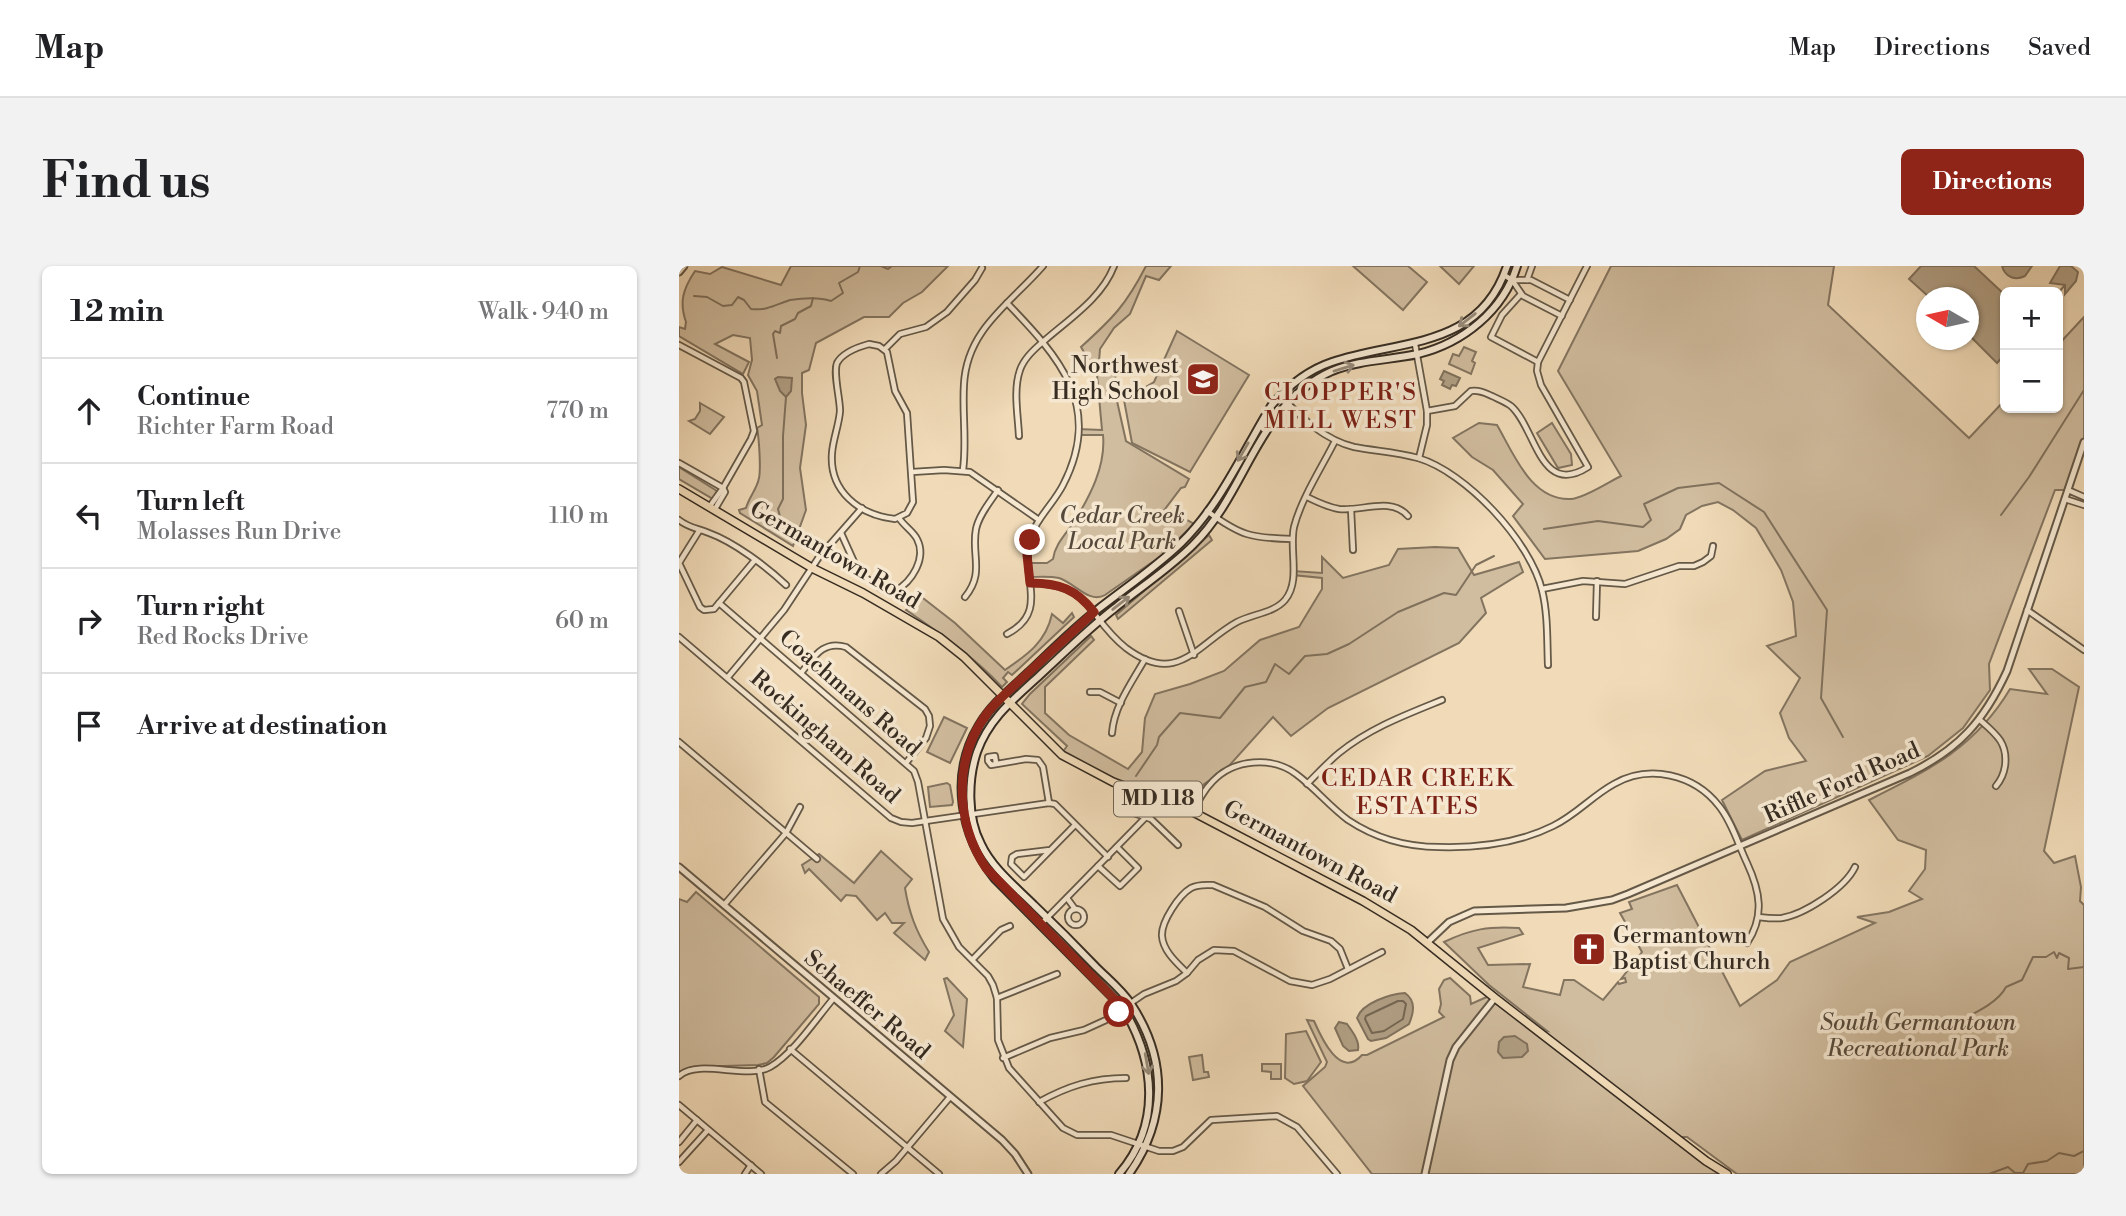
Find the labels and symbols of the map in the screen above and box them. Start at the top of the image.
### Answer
north arrow [1916,287,1979,350]
one-way arrow [1458,312,1477,327]
place label: Northwest High School [1052,352,1179,406]
school or university icon: Northwest High School [1184,360,1222,398]
one-way arrow [1333,360,1355,373]
district label: CLOPPER'S MILL WEST [1264,378,1418,436]
one-way arrow [1236,442,1250,462]
street label: Germantown Road [745,495,925,615]
park label: Cedar Creek Local Park [1059,502,1185,556]
route end [1014,524,1045,555]
one-way arrow [1111,596,1129,611]
street label: Coachmans Road [773,624,927,762]
street label: Rockingham Road [744,664,906,810]
street label: Riffle Ford Road [1760,736,1924,830]
district label: CEDAR CREEK ESTATES [1321,764,1515,822]
road number: MD 118 [1114,782,1202,816]
street label: Germantown Road [1218,794,1402,910]
place label: Germantown Baptist Church [1612,922,1771,976]
church icon: Germantown Baptist Church [1570,930,1608,968]
street label: Schaeffer Road [798,944,936,1066]
route start [1103,996,1134,1027]
park label: South Germantown Recreational Park [1820,1009,2017,1063]
one-way arrow [1140,1052,1154,1075]

